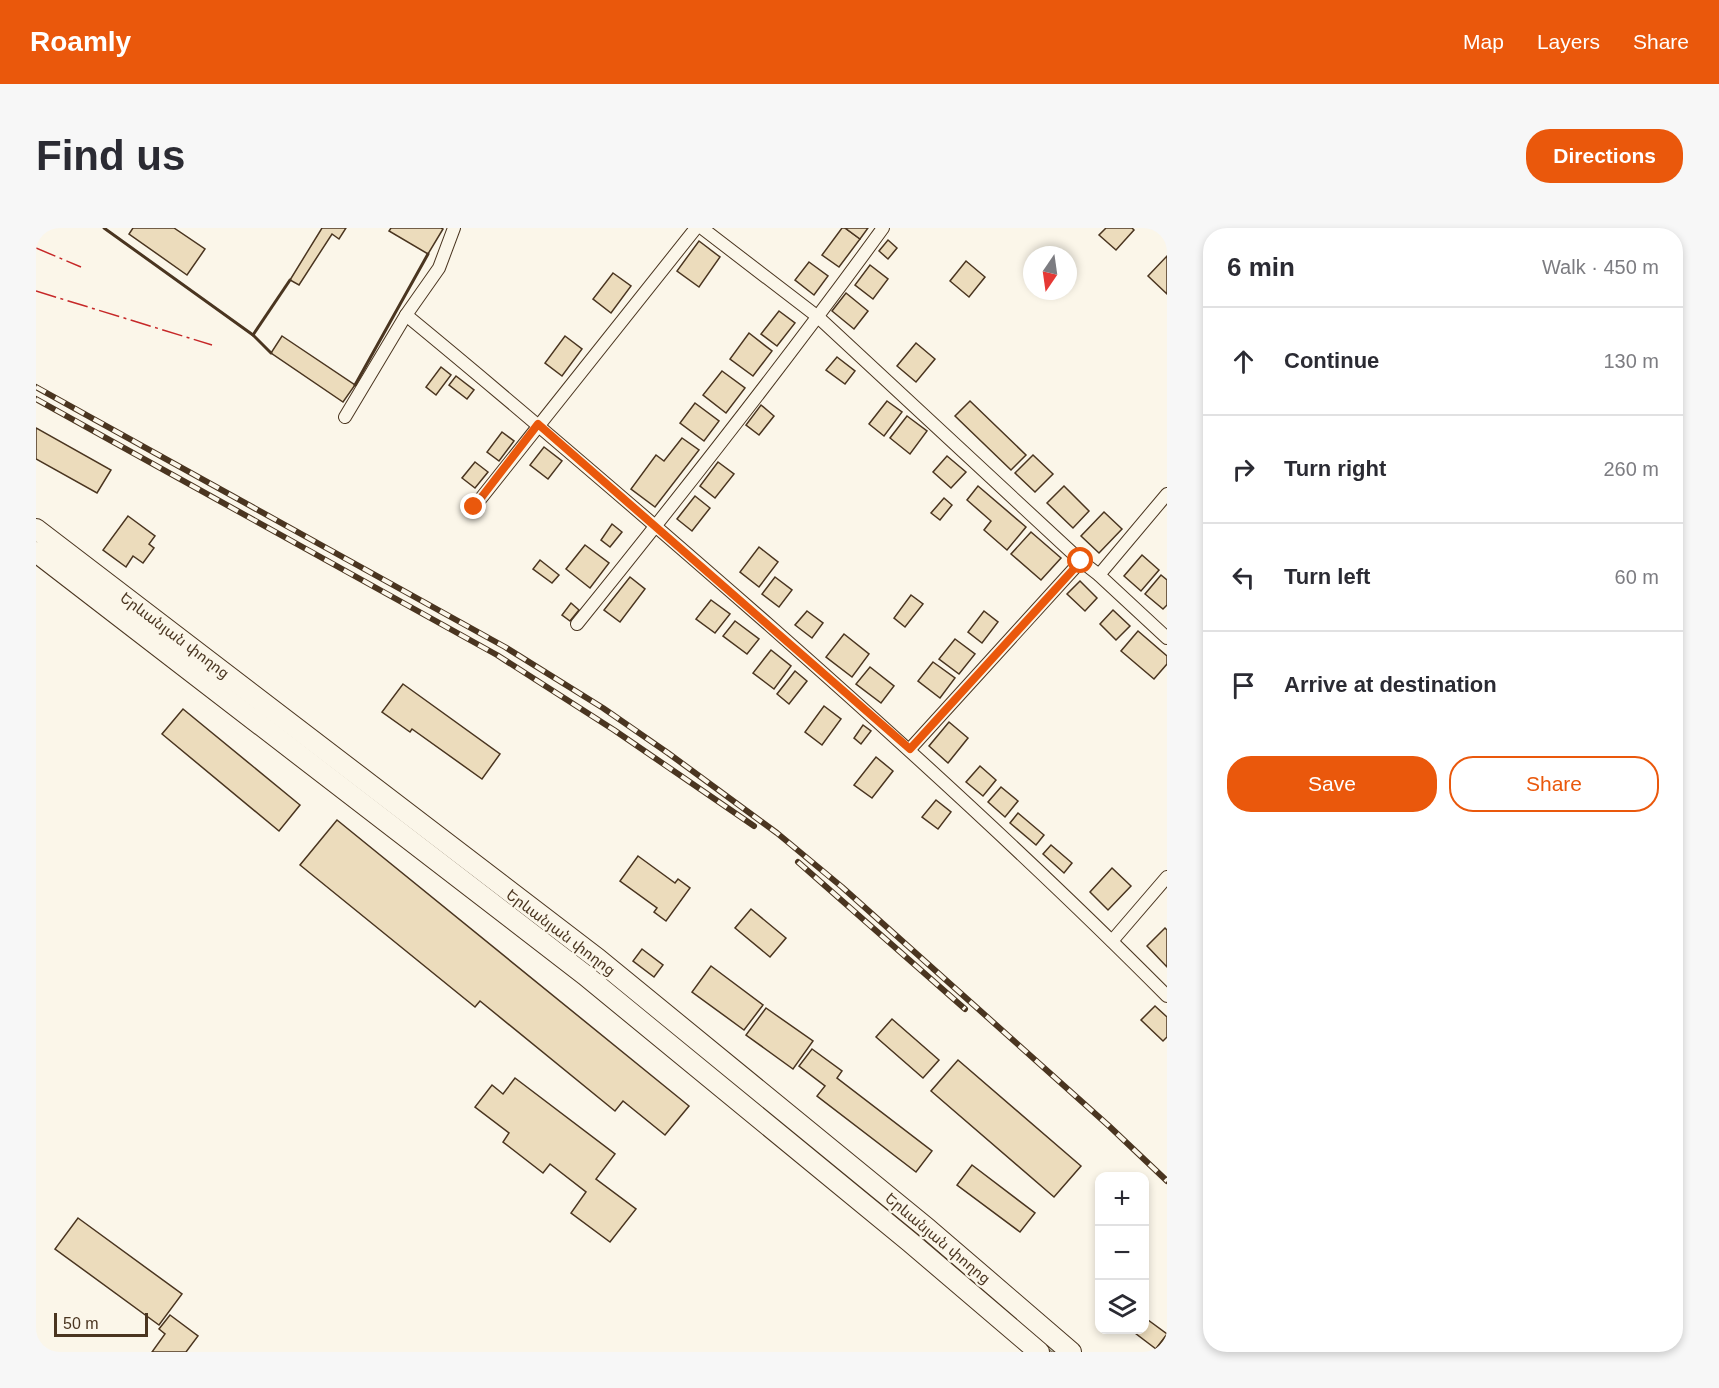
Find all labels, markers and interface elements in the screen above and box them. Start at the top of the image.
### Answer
text: Roamly [30,26,131,57]
text: Map [1463,30,1504,53]
text: Layers [1537,30,1600,53]
text: Share [1633,30,1689,53]
button: Directions [1526,129,1683,183]
text: Find us [36,132,185,179]
north arrow [1023,246,1077,300]
text: 6 min [1227,252,1295,282]
text: Walk · 450 m [1542,256,1659,278]
icon: ahead [1227,345,1260,378]
text: Continue [1284,348,1379,373]
text: 130 m [1603,350,1659,372]
icon: right [1227,453,1260,486]
text: Turn right [1284,456,1386,481]
text: 260 m [1603,458,1659,480]
route end [460,493,486,519]
route start [1067,547,1093,573]
icon: left [1227,561,1260,594]
text: Turn left [1284,564,1370,589]
text: 60 m [1615,566,1659,588]
street label: Երևանյան փողոց [117,588,233,682]
icon: arrive [1227,669,1260,702]
text: Arrive at destination [1284,672,1497,697]
button: Save [1227,756,1437,812]
button: Share [1449,756,1659,812]
street label: Երևանյան փողոց [503,885,619,979]
map controls [1095,1172,1149,1334]
button: + [1095,1172,1149,1226]
street label: Երևանյան փողոց [881,1189,994,1288]
button: − [1095,1226,1149,1280]
button: layers [1095,1280,1149,1334]
scale bar [54,1310,148,1338]
text: 50 m [63,1315,99,1332]

